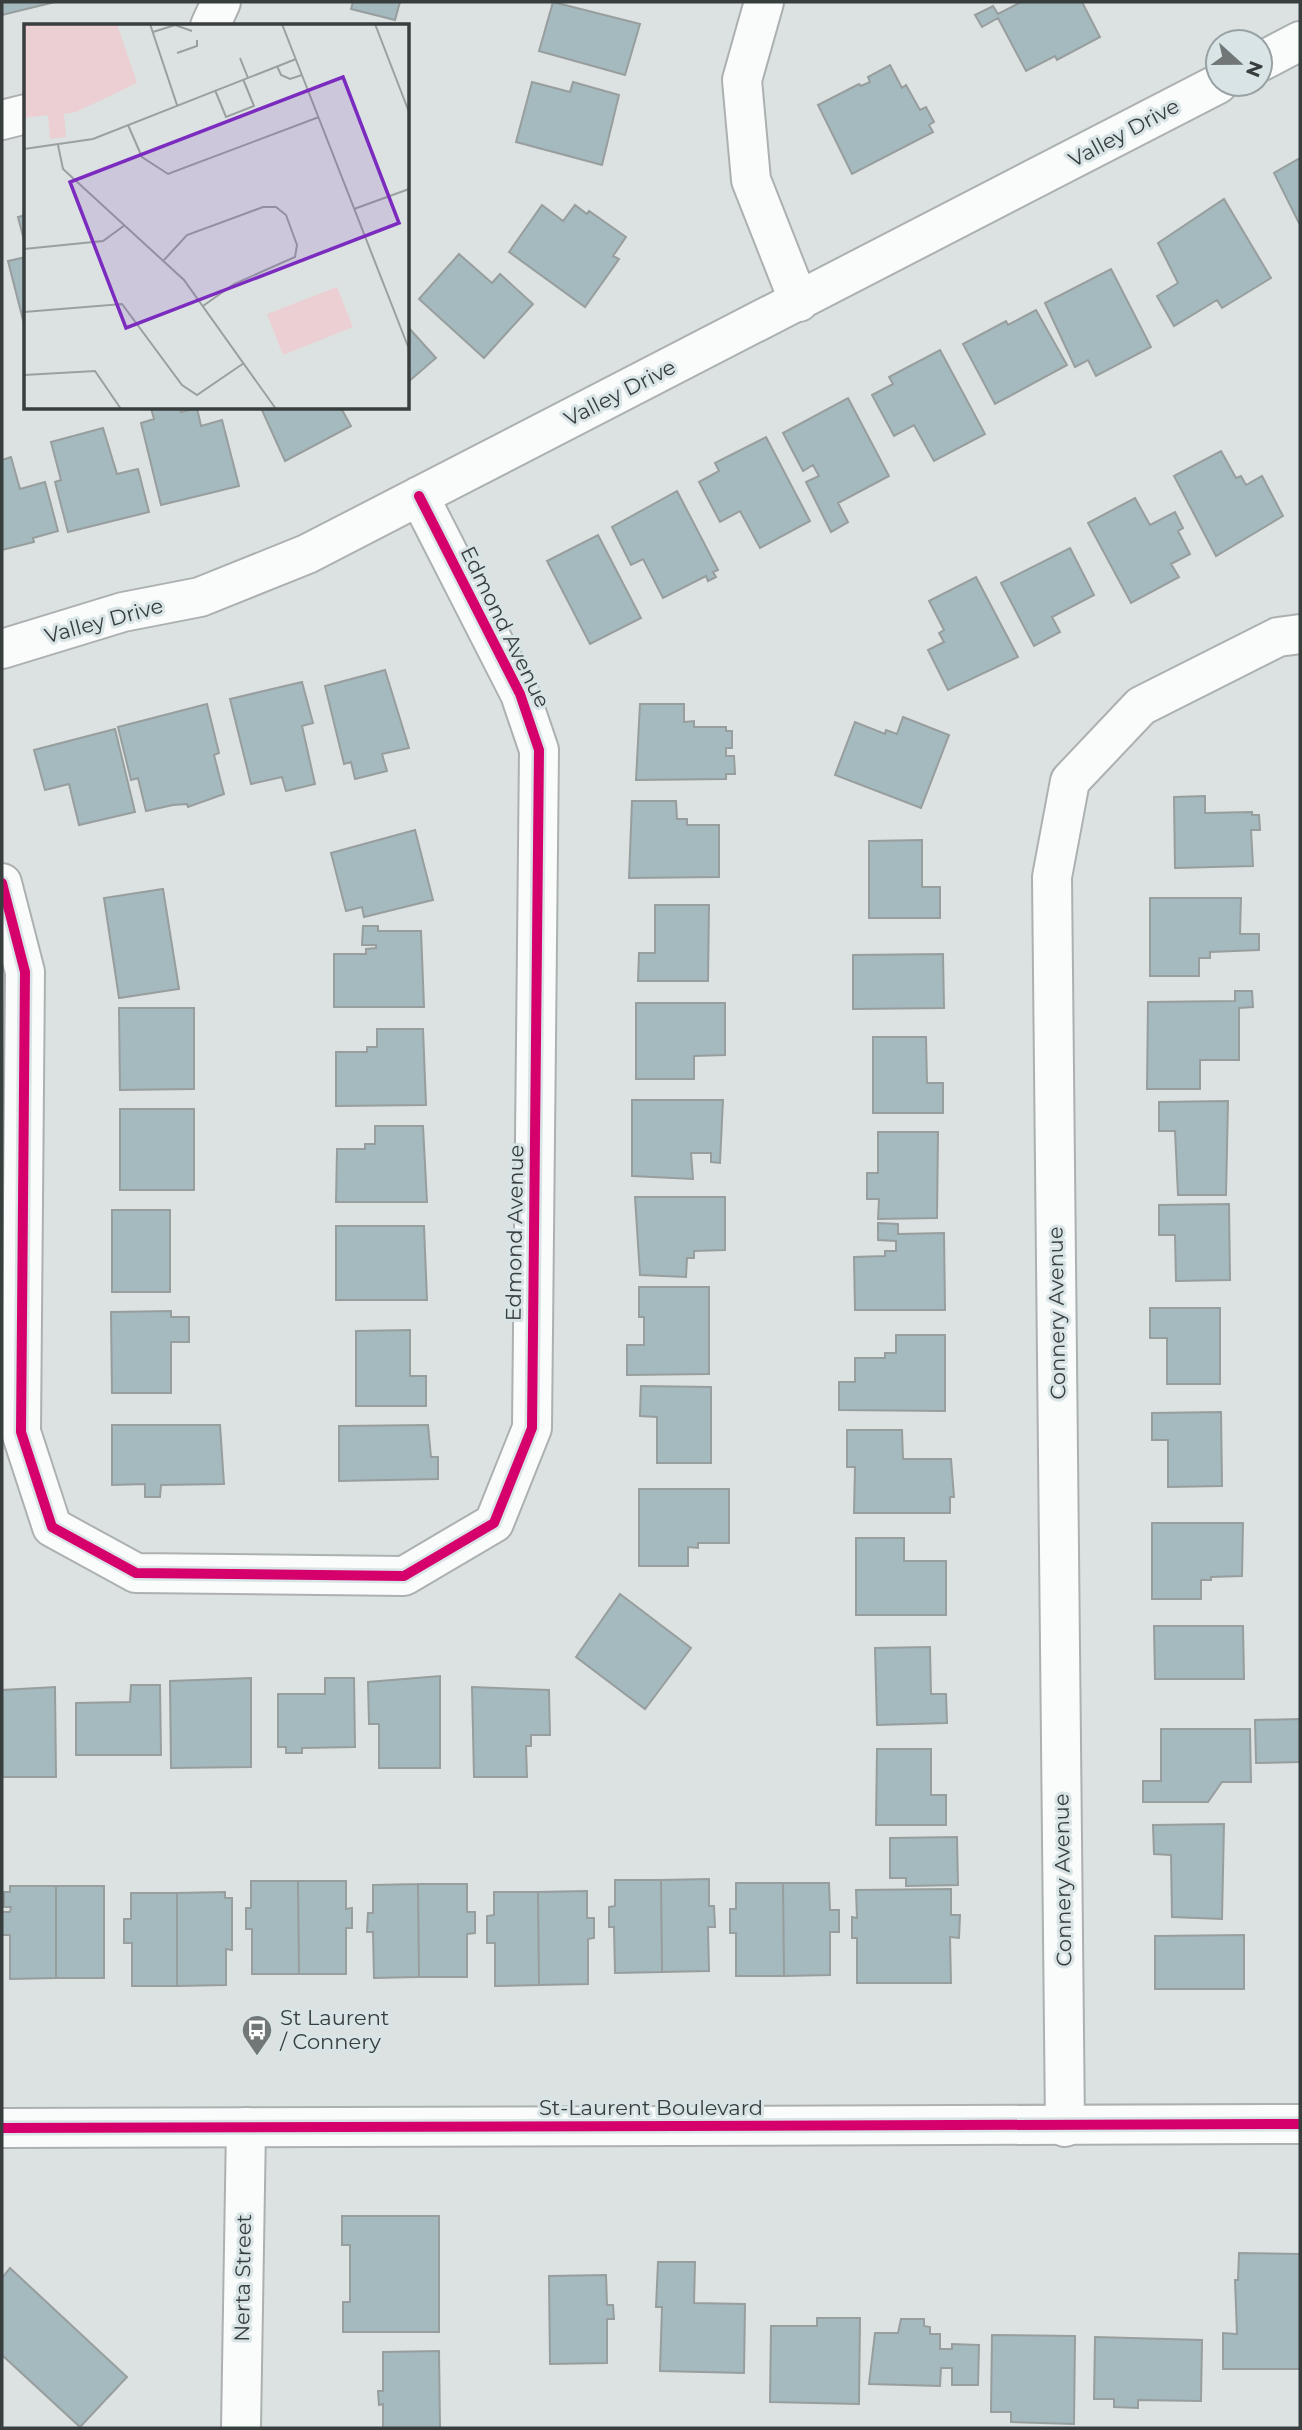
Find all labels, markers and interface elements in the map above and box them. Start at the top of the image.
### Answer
inset map [24,24,410,410]
north arrow [1204,28,1274,98]
text: N [1241,58,1268,80]
street label: Valley Drive [1064,93,1183,172]
street label: Valley Drive [560,354,680,431]
street label: Edmond Avenue [455,542,555,712]
street label: Valley Drive [42,593,166,648]
street label: Edmond Avenue [500,1144,529,1322]
street label: Connery Avenue [1042,1226,1071,1400]
street label: Connery Avenue [1048,1793,1077,1967]
place label: St Laurent / Connery [279,2005,389,2054]
bus stop icon: St Laurent / Connery [240,2013,274,2057]
street label: St-Laurent Boulevard [539,2095,763,2120]
street label: Nerta Street [229,2214,256,2342]

